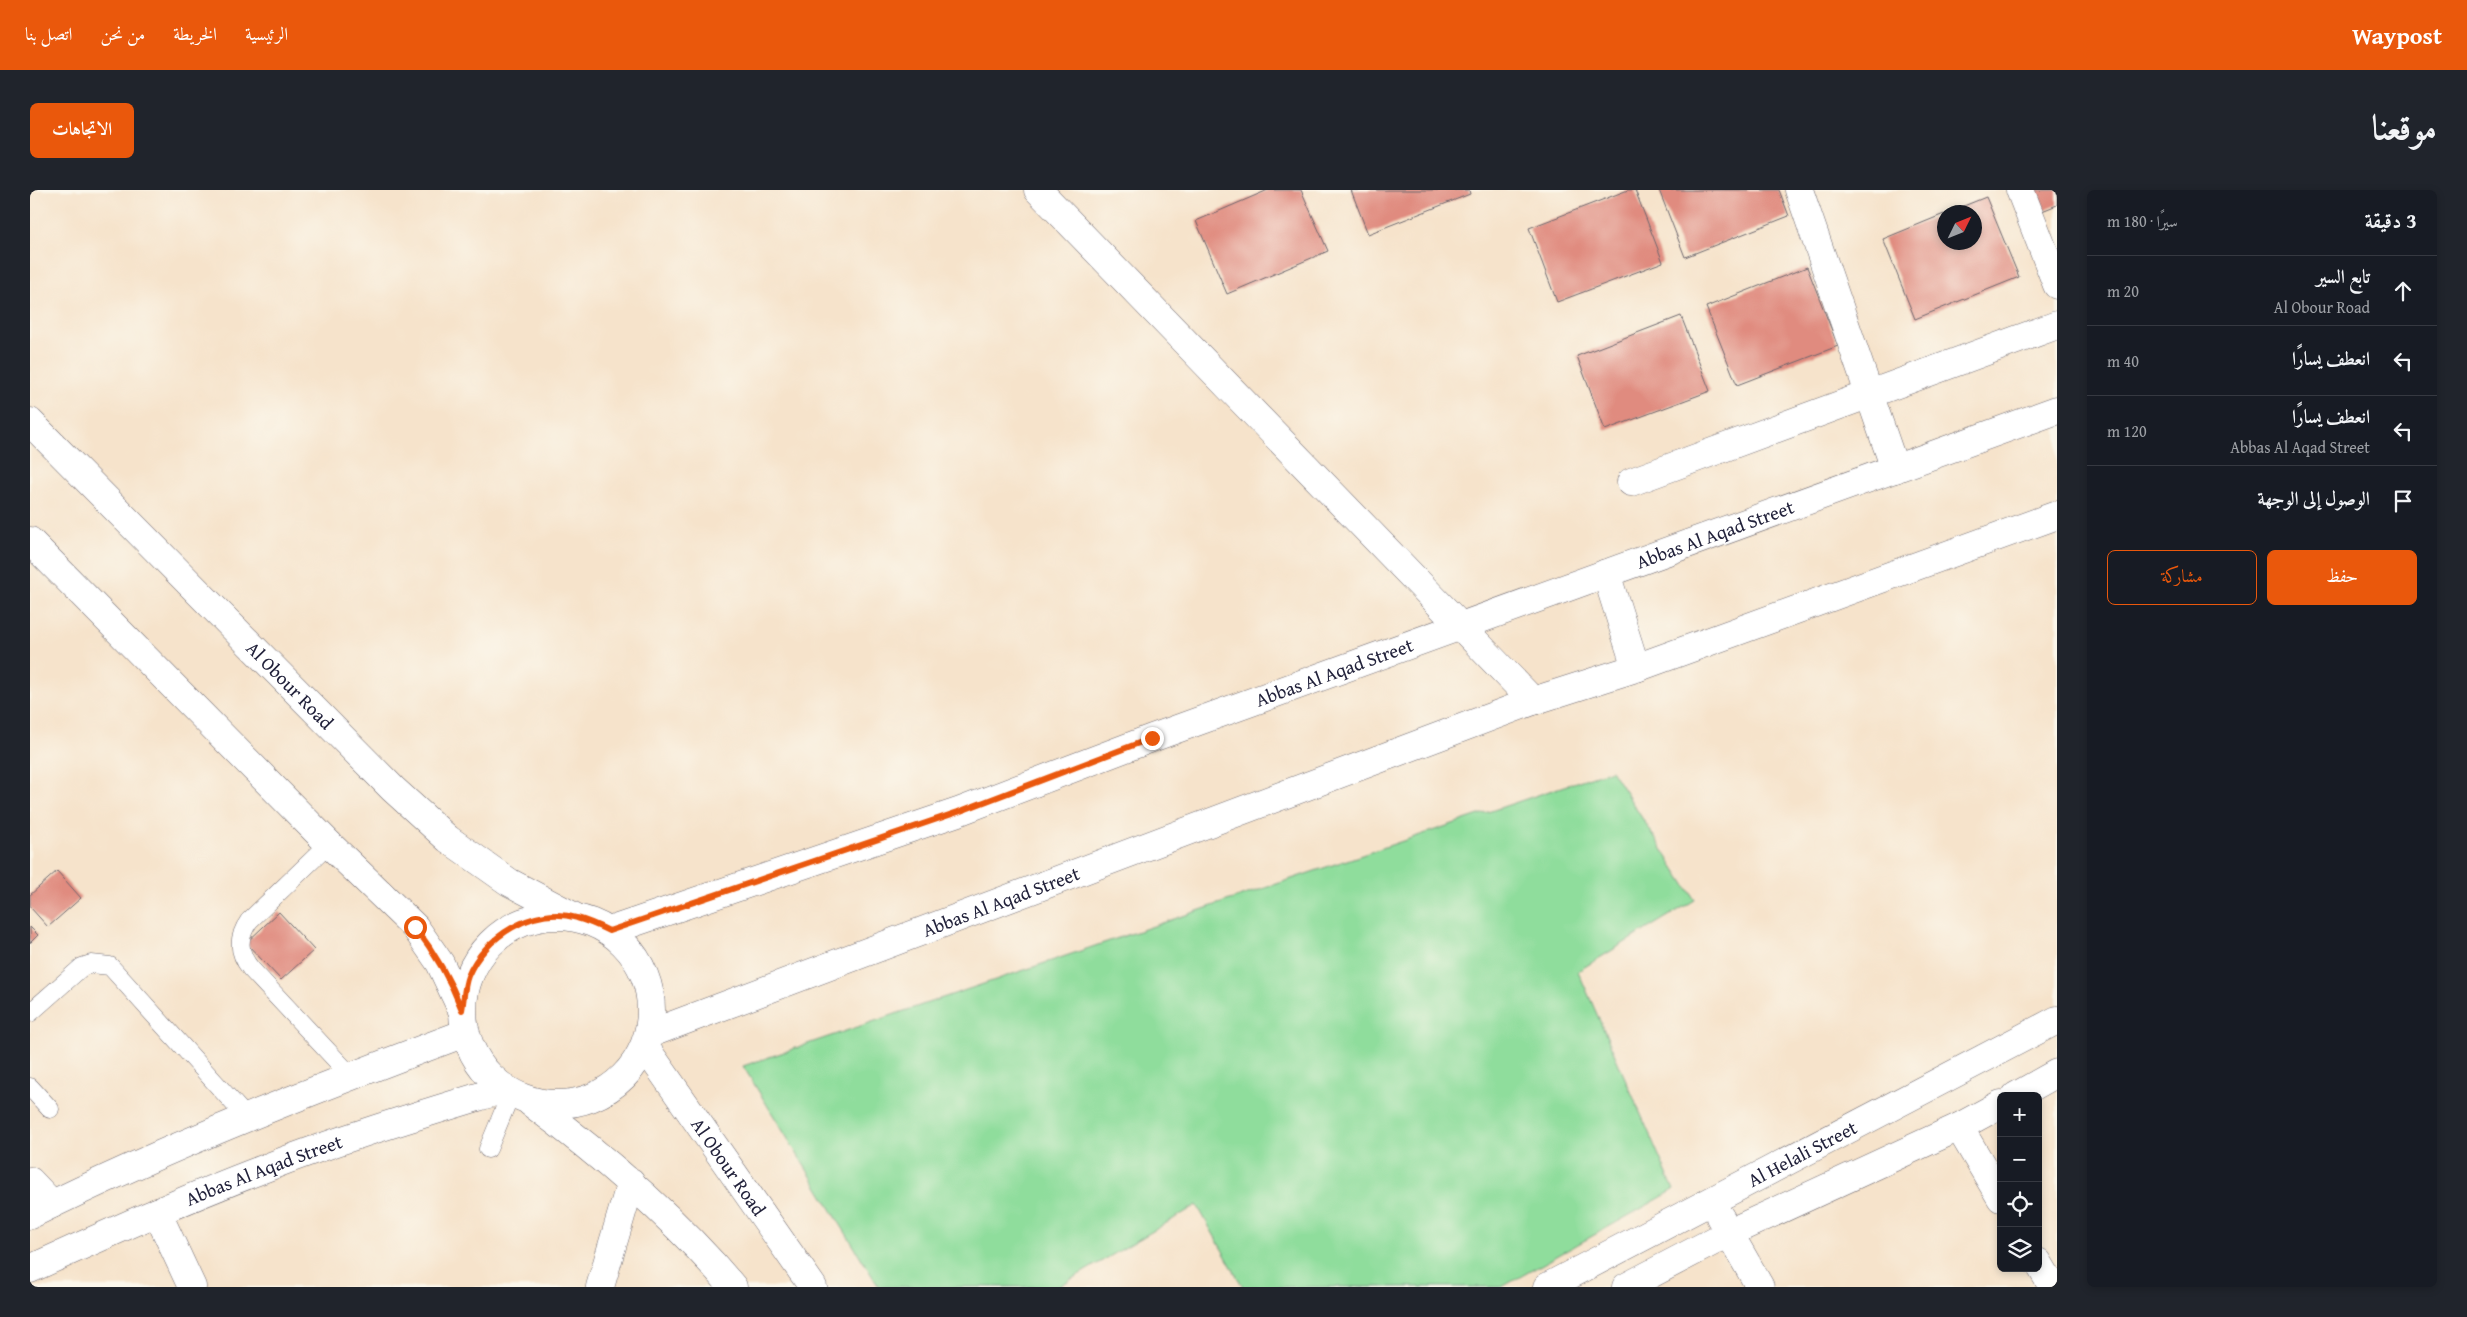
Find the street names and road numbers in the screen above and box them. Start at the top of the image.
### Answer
street label: Abbas Al Aqad Street [1632,492,1798,575]
street label: Abbas Al Aqad Street [1251,630,1417,713]
street label: Al Obour Road [240,635,341,736]
street label: Abbas Al Aqad Street [918,859,1084,944]
street label: Al Obour Road [684,1112,773,1222]
street label: Al Helali Street [1743,1113,1862,1194]
street label: Abbas Al Aqad Street [181,1127,346,1213]

